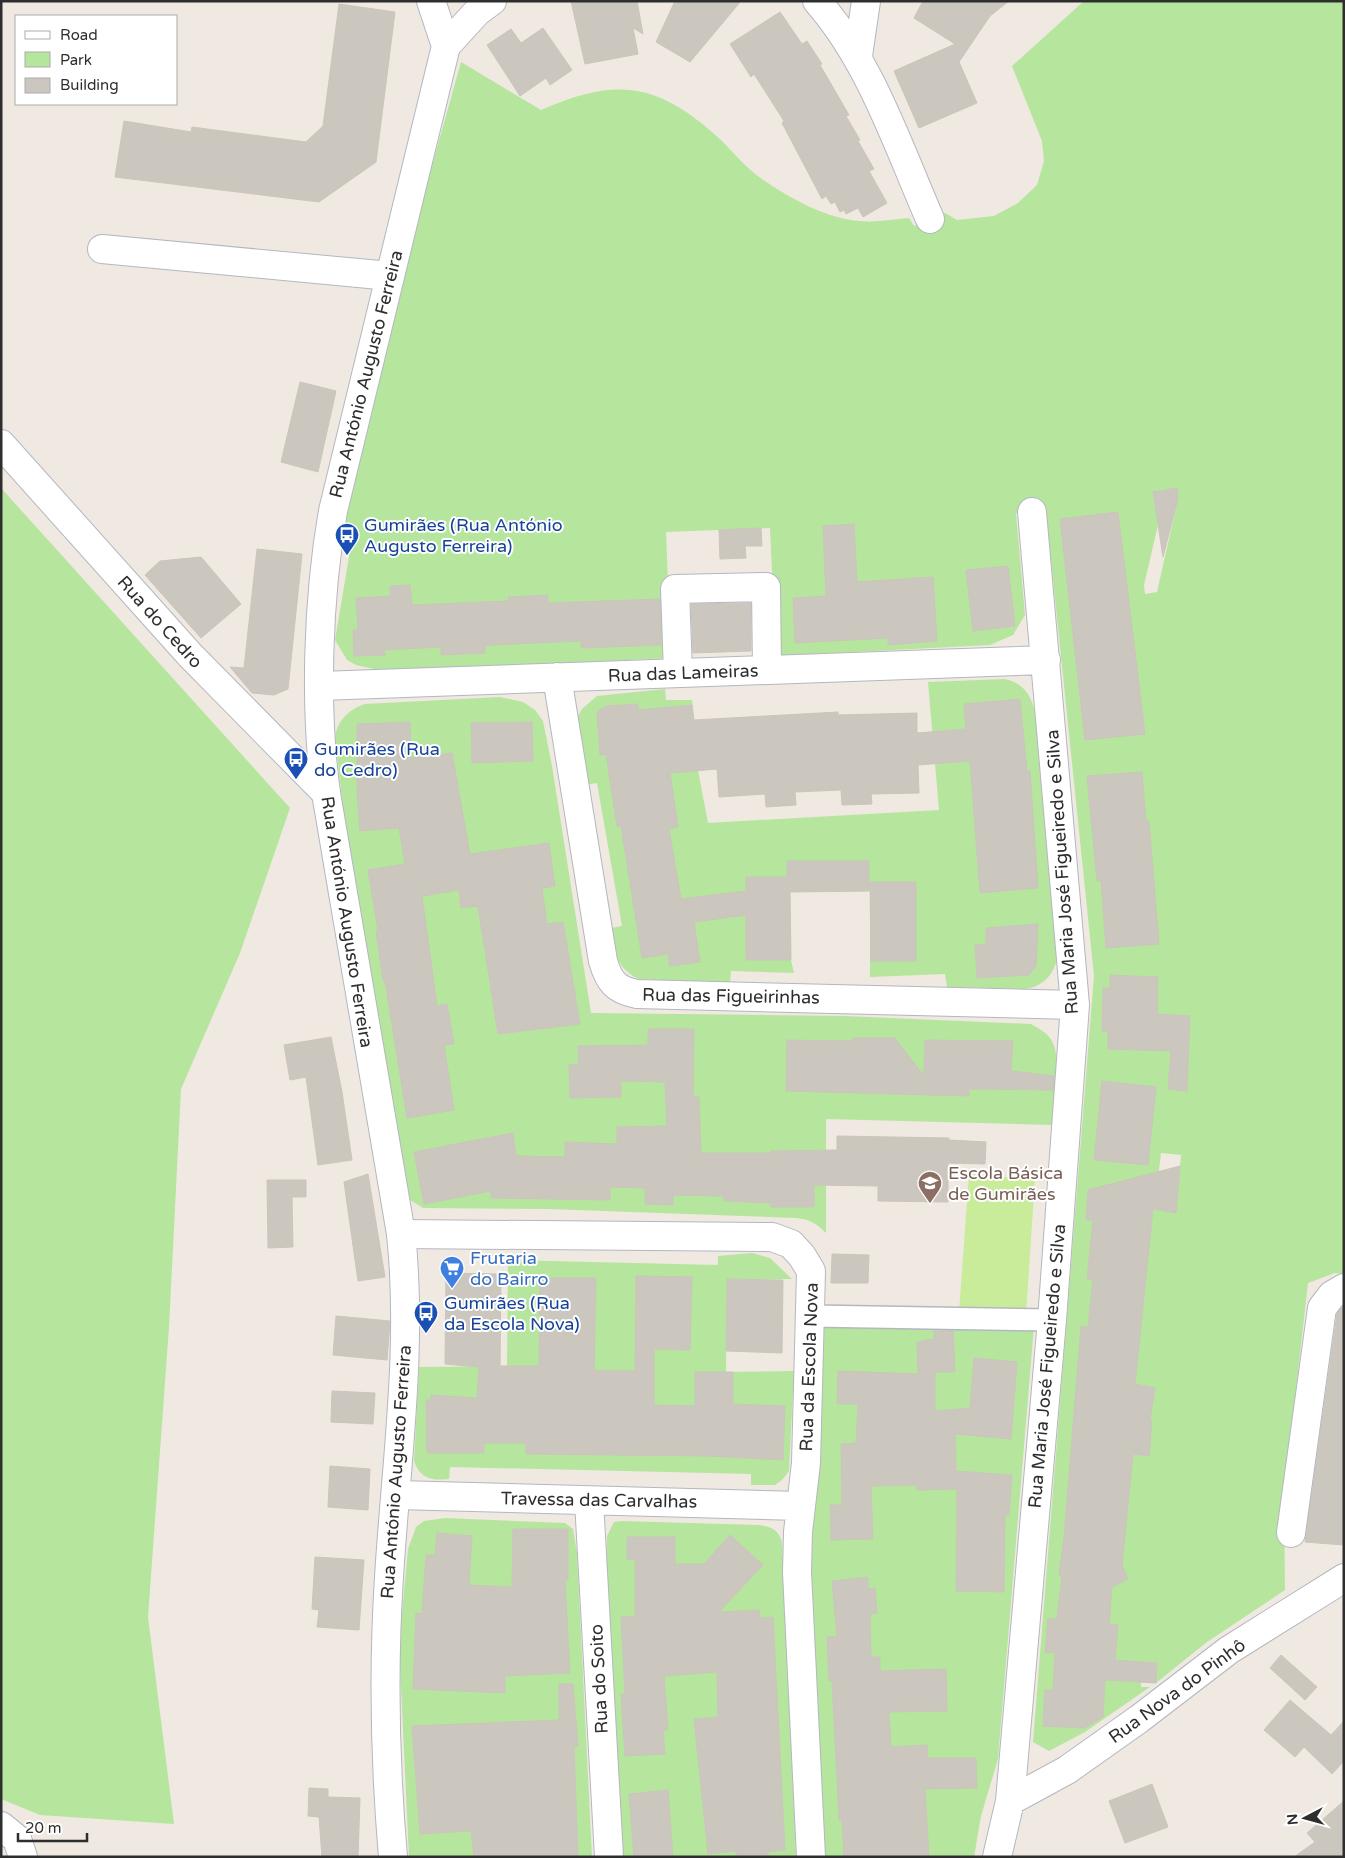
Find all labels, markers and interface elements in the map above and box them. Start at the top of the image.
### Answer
legend [15,15,178,105]
text: Road [60,26,98,44]
text: Park [60,51,92,69]
text: Building [60,76,119,94]
street label: Rua António Augusto Ferreira [325,248,407,500]
place label: Gumirães (Rua António Augusto Ferreira) [364,514,563,557]
bus stop icon: Gumirães (Rua António Augusto Ferreira) [334,522,360,556]
street label: Rua do Cedro [113,571,207,673]
street label: Rua das Lameiras [607,659,759,687]
street label: Rua Maria José Figueiredo e Silva [1041,729,1083,1015]
place label: Gumirães (Rua do Cedro) [314,738,440,781]
bus stop icon: Gumirães (Rua do Cedro) [283,746,309,780]
street label: Rua António Augusto Ferreira [316,795,378,1049]
street label: Rua das Figueirinhas [642,983,820,1009]
place label: Escola Básica de Gumirães [948,1162,1063,1205]
school or university icon: Escola Básica de Gumirães [917,1170,943,1204]
street label: Rua Maria José Figueiredo e Silva [1024,1223,1070,1509]
place label: Frutaria do Bairro [470,1247,549,1290]
supermarket icon: Frutaria do Bairro [439,1255,465,1289]
street label: Rua da Escola Nova [795,1282,823,1452]
place label: Gumirães (Rua da Escola Nova) [444,1292,580,1335]
bus stop icon: Gumirães (Rua da Escola Nova) [413,1300,439,1334]
street label: Rua António Augusto Ferreira [376,1344,416,1600]
street label: Travessa das Carvalhas [501,1487,697,1513]
street label: Rua do Soito [585,1624,613,1734]
street label: Rua Nova do Pinhô [1104,1634,1250,1748]
north arrow [1280,1793,1330,1843]
scale bar [18,1810,86,1842]
text: N [1284,1813,1302,1826]
text: 20 m [25,1819,62,1837]

